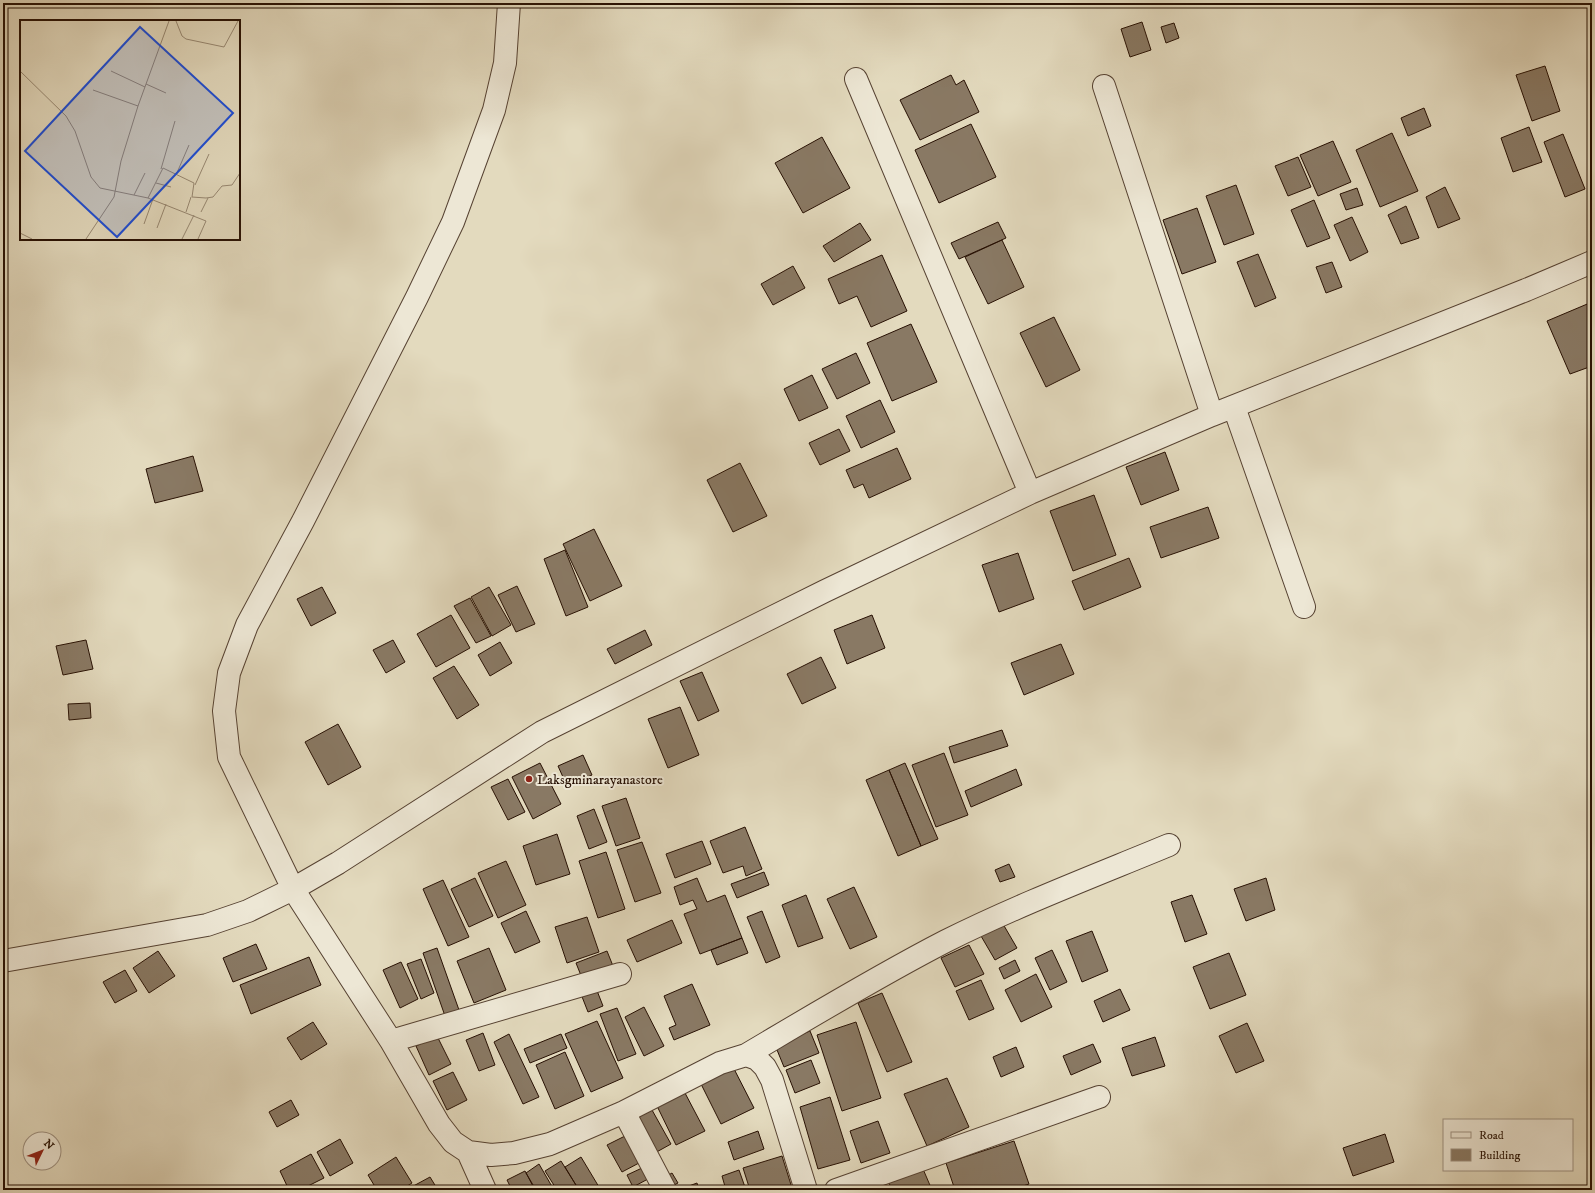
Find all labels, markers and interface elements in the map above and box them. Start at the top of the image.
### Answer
inset map [20,20,240,240]
place label: Laksgminarayanastore [537,771,663,789]
marker: Laksgminarayanastore [524,774,534,784]
legend [1443,1119,1573,1171]
text: Road [1479,1128,1504,1143]
north arrow [22,1131,62,1171]
text: N [40,1137,57,1153]
text: Building [1479,1148,1520,1163]

